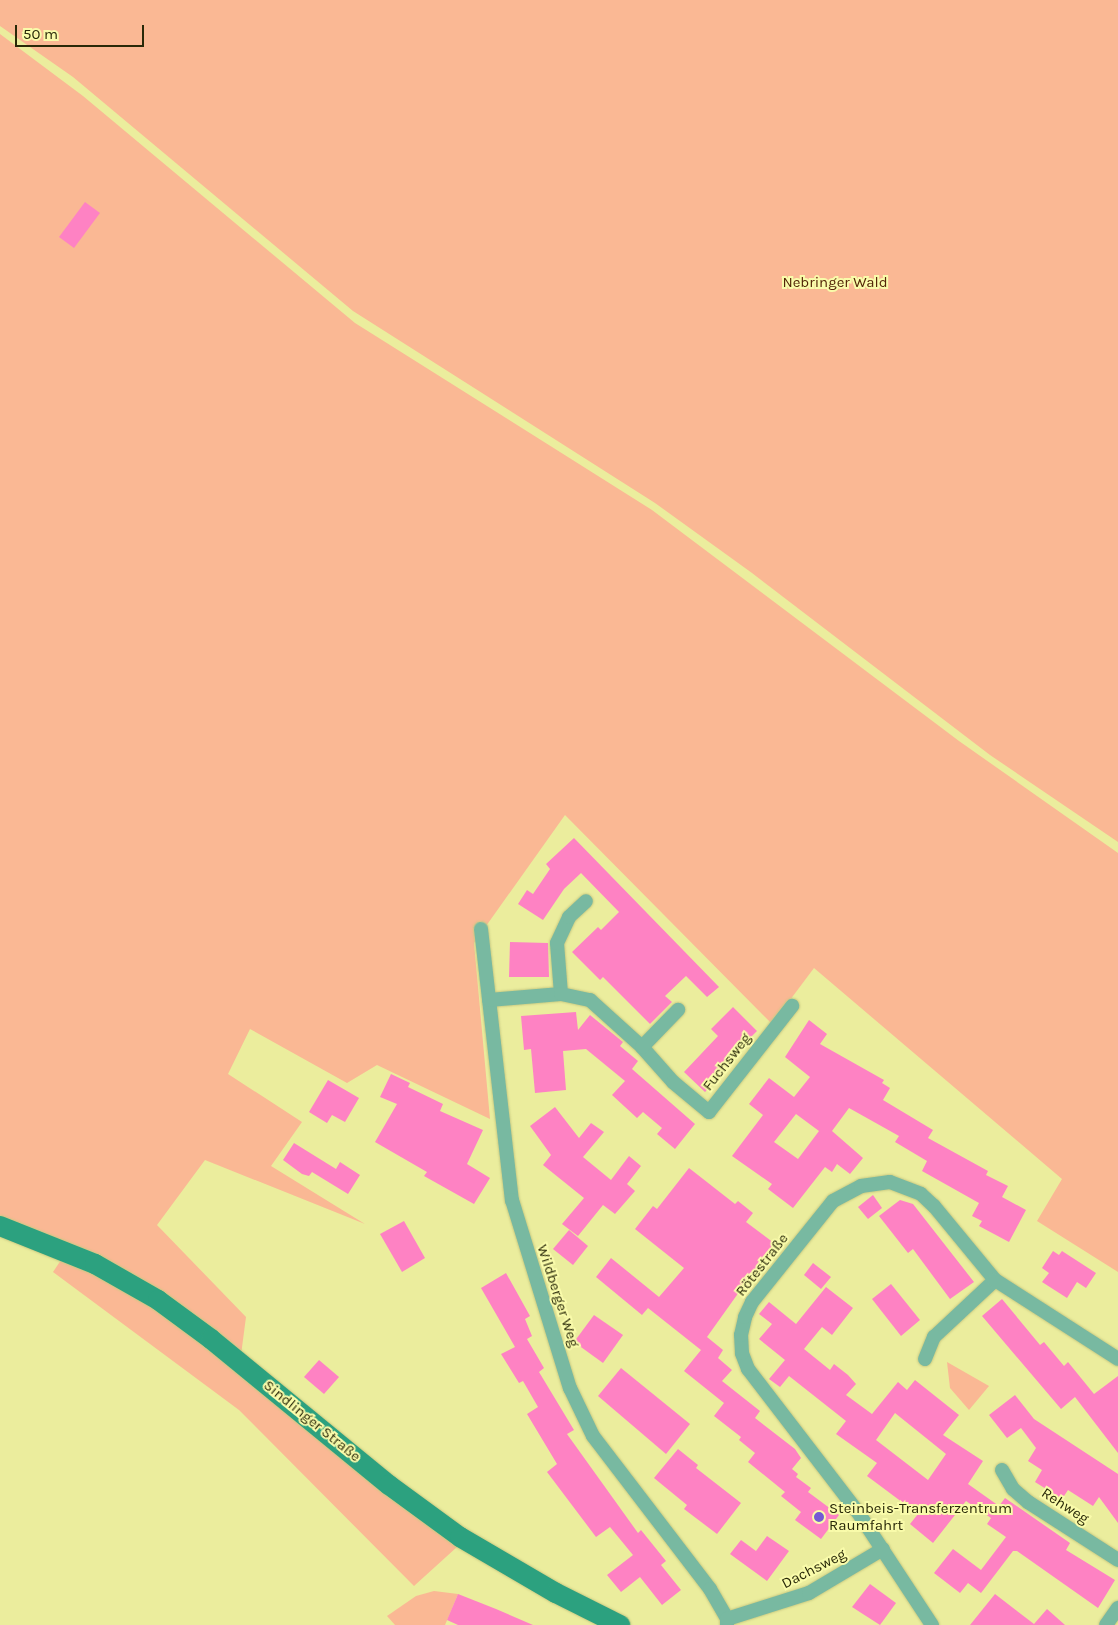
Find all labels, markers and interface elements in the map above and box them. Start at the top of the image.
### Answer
scale bar [18,15,146,47]
text: 50 m [23,25,58,43]
park label: Nebringer Wald [782,274,888,292]
street label: Fuchsweg [699,1030,755,1094]
street label: Rötestraße [732,1230,792,1300]
street label: Wildberger Weg [533,1242,583,1350]
street label: Sindlinger Straße [260,1376,364,1466]
street label: Rehweg [1038,1484,1092,1528]
place label: Steinbeis-Transferzentrum Raumfahrt [829,1499,1012,1534]
marker: Steinbeis-Transferzentrum Raumfahrt [813,1511,825,1523]
street label: Dachsweg [779,1545,849,1593]

